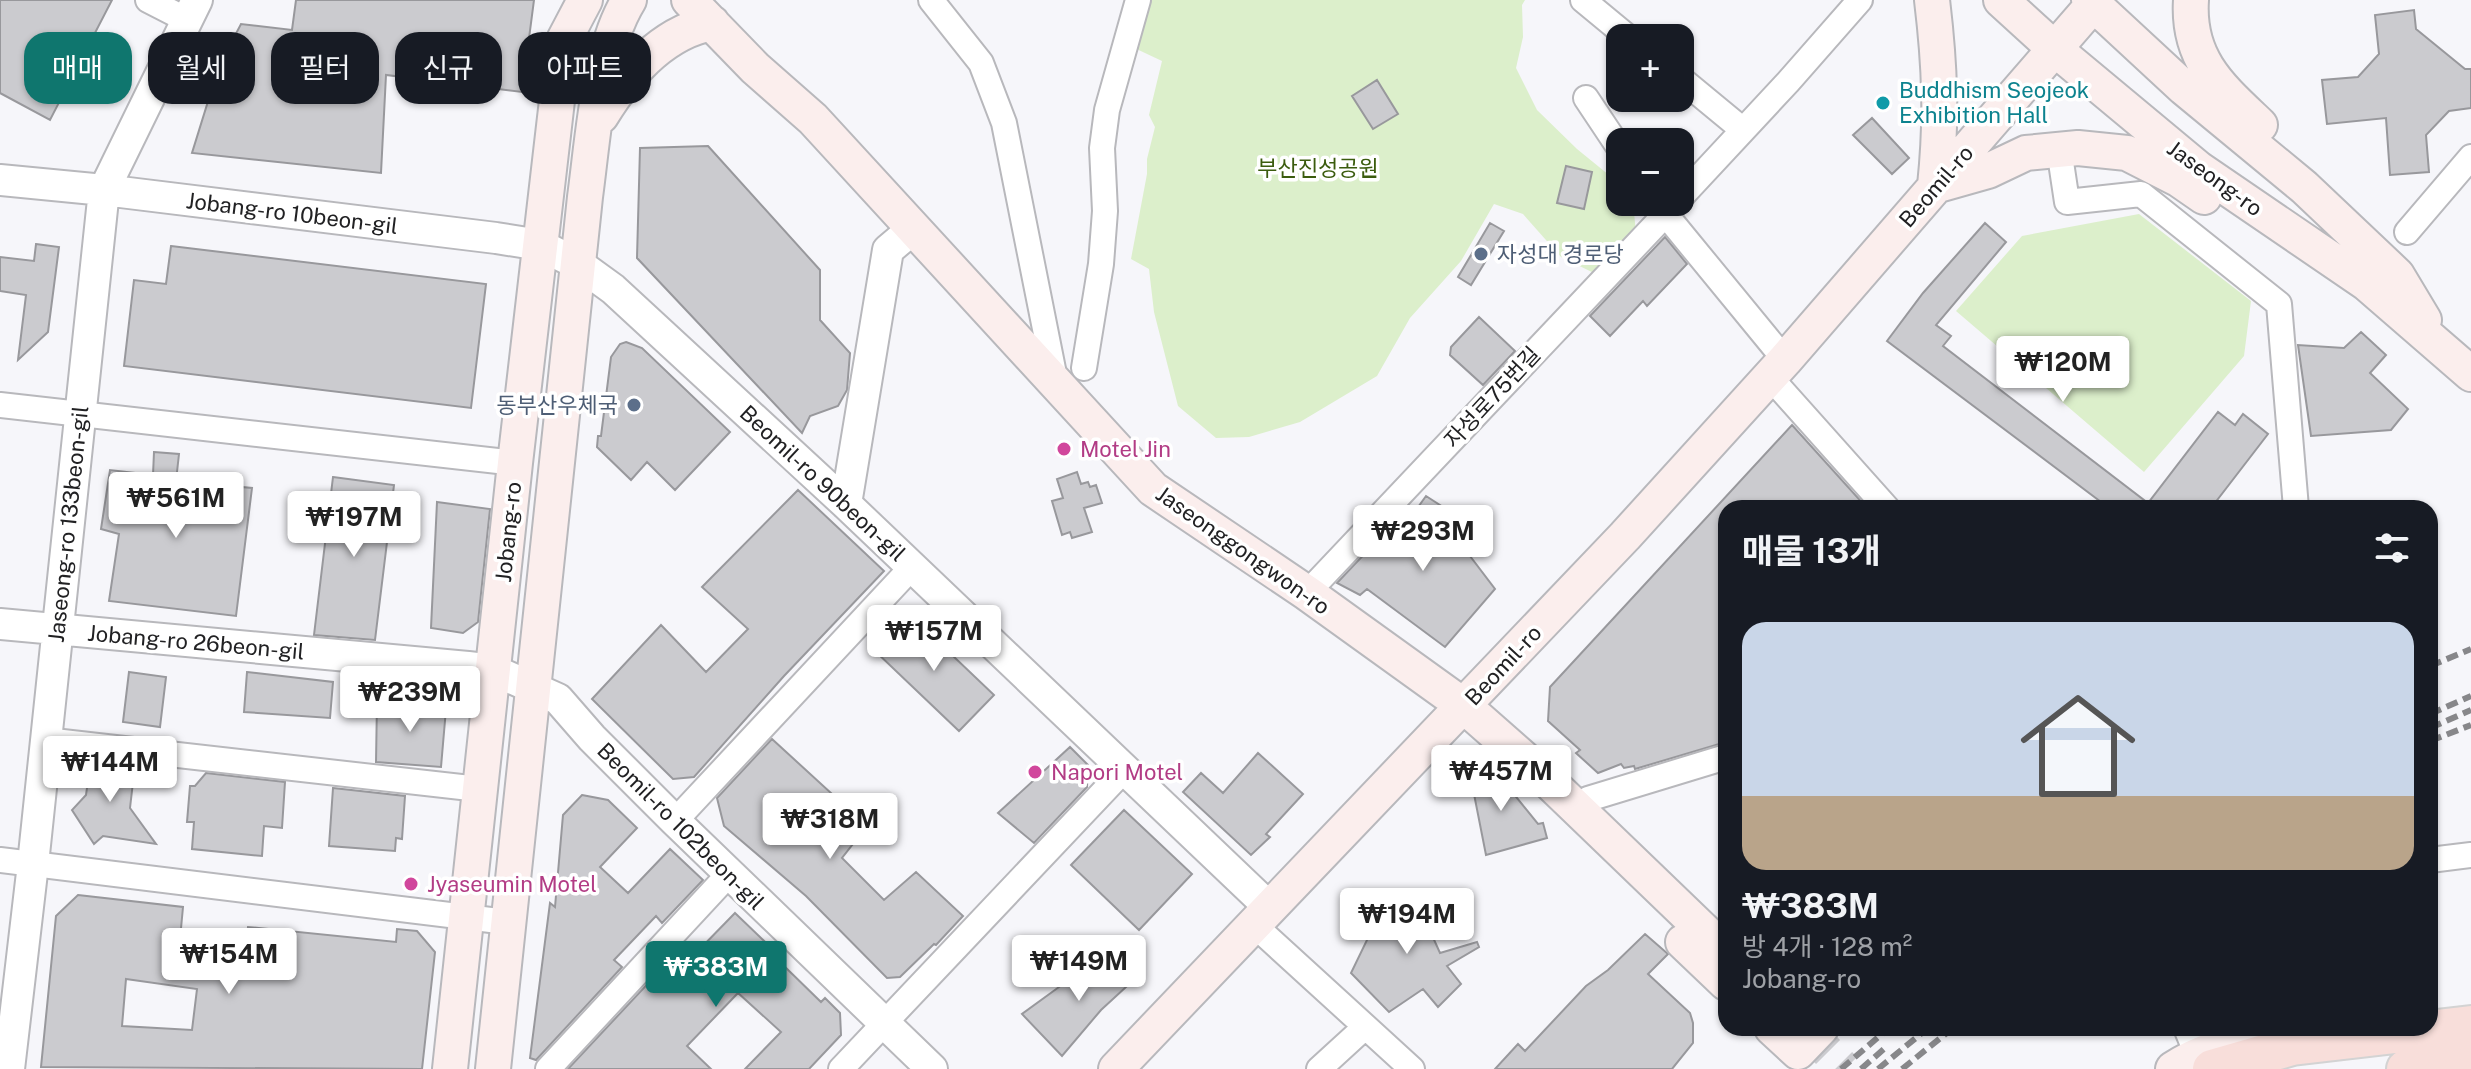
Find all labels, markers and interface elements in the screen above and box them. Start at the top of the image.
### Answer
map controls [1606,24,1694,216]
button: + [1606,24,1694,112]
chip: 매매 [24,32,132,104]
chip: 월세 [148,32,255,104]
chip: 필터 [271,32,379,104]
chip: 신규 [395,32,502,104]
chip: 아파트 [518,32,651,104]
place label: Buddhism Seojeok Exhibition Hall [1899,77,2089,128]
marker: Buddhism Seojeok Exhibition Hall [1874,94,1892,112]
button: − [1606,128,1694,216]
street label: Jaseong-ro [2162,135,2268,221]
street label: Beomil-ro [1893,140,1979,232]
park label: 부산진성공원 [1257,155,1379,181]
street label: Jobang-ro 10beon-gil [185,187,399,239]
place label: 자성대 경로당 [1497,241,1624,267]
marker: 자성대 경로당 [1472,245,1490,263]
pin: ₩120M [2007,336,2119,404]
street label: 자성로75번길 [1439,341,1545,453]
text: ₩120M [2014,346,2112,377]
place label: 동부산우체국 [497,392,618,418]
marker: 동부산우체국 [625,396,643,414]
street label: Beomil-ro 90beon-gil [735,400,911,566]
street label: Jaseong-ro 133beon-gil [43,404,93,644]
place label: Motel Jin [1080,436,1171,462]
marker: Motel Jin [1055,440,1073,458]
pin: ₩561M [120,472,232,540]
street label: Jaseonggongwon-ro [1151,480,1335,620]
street label: Jobang-ro [490,481,526,583]
text: ₩561M [127,482,225,513]
pin: ₩197M [298,491,410,559]
text: ₩197M [305,501,403,532]
pin: ₩293M [1367,505,1479,573]
text: ₩293M [1371,515,1475,546]
icon: filters [2370,526,2414,570]
text: 매물 13개 [1742,531,1881,571]
pin: ₩157M [878,605,990,673]
text: ₩157M [885,615,983,646]
street label: Jobang-ro 26beon-gil [86,620,306,664]
street label: Beomil-ro [1459,620,1547,710]
pin: ₩239M [354,666,466,734]
icon: home [2006,674,2150,818]
text: ₩239M [358,676,462,707]
pin: ₩144M [54,736,166,804]
street label: Beomil-ro 102beon-gil [592,737,770,915]
pin: ₩457M [1445,745,1557,813]
text: ₩144M [61,746,159,777]
text: ₩457M [1449,755,1553,786]
place label: Napori Motel [1051,759,1183,785]
marker: Napori Motel [1026,763,1044,781]
pin: ₩318M [774,793,886,861]
text: ₩318M [781,803,879,834]
place label: Jyaseumin Motel [427,871,597,897]
marker: Jyaseumin Motel [402,875,420,893]
text: ₩383M [1742,886,1879,926]
pin: ₩194M [1351,888,1463,956]
text: ₩194M [1358,898,1456,929]
pin: ₩154M [173,928,285,996]
text: 방 4개 · 128 m² [1742,931,1912,962]
pin: ₩149M [1023,935,1135,1003]
text: ₩154M [180,938,278,969]
pin: ₩383M [660,941,772,1009]
text: ₩149M [1030,945,1128,976]
text: ₩383M [664,951,768,982]
text: Jobang-ro [1742,963,1861,994]

